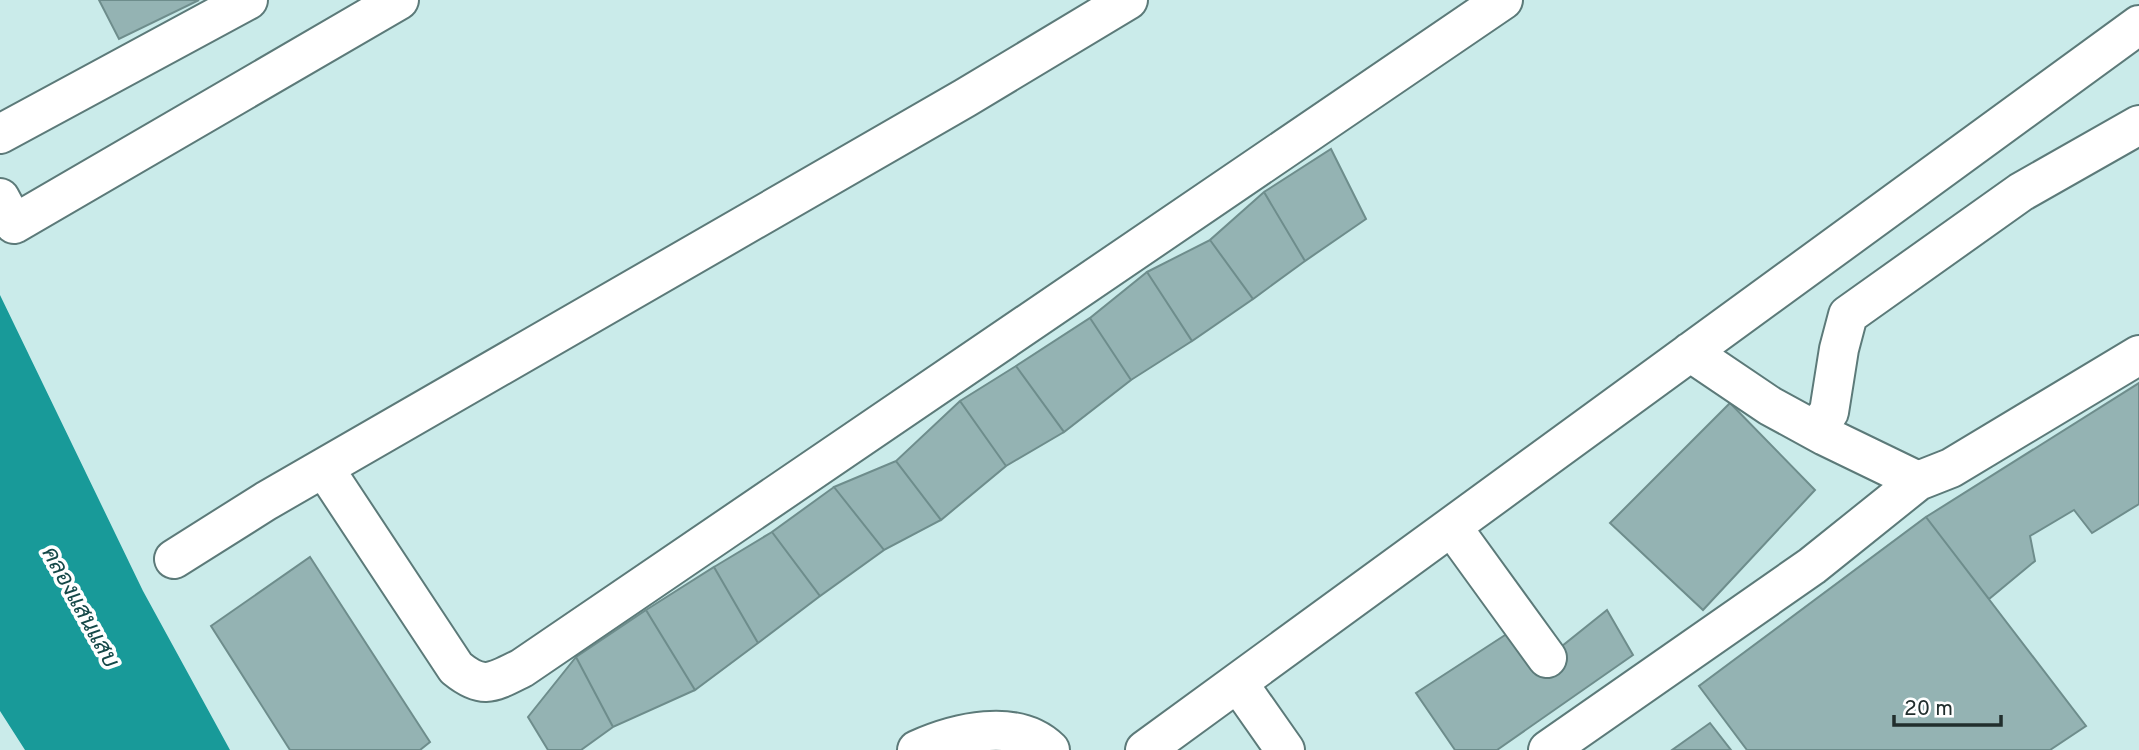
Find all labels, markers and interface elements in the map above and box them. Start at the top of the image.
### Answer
water label: คลองแสนแสบ [34,542,124,674]
scale bar [1894,684,2001,728]
text: 20 m [1904,696,1953,723]

